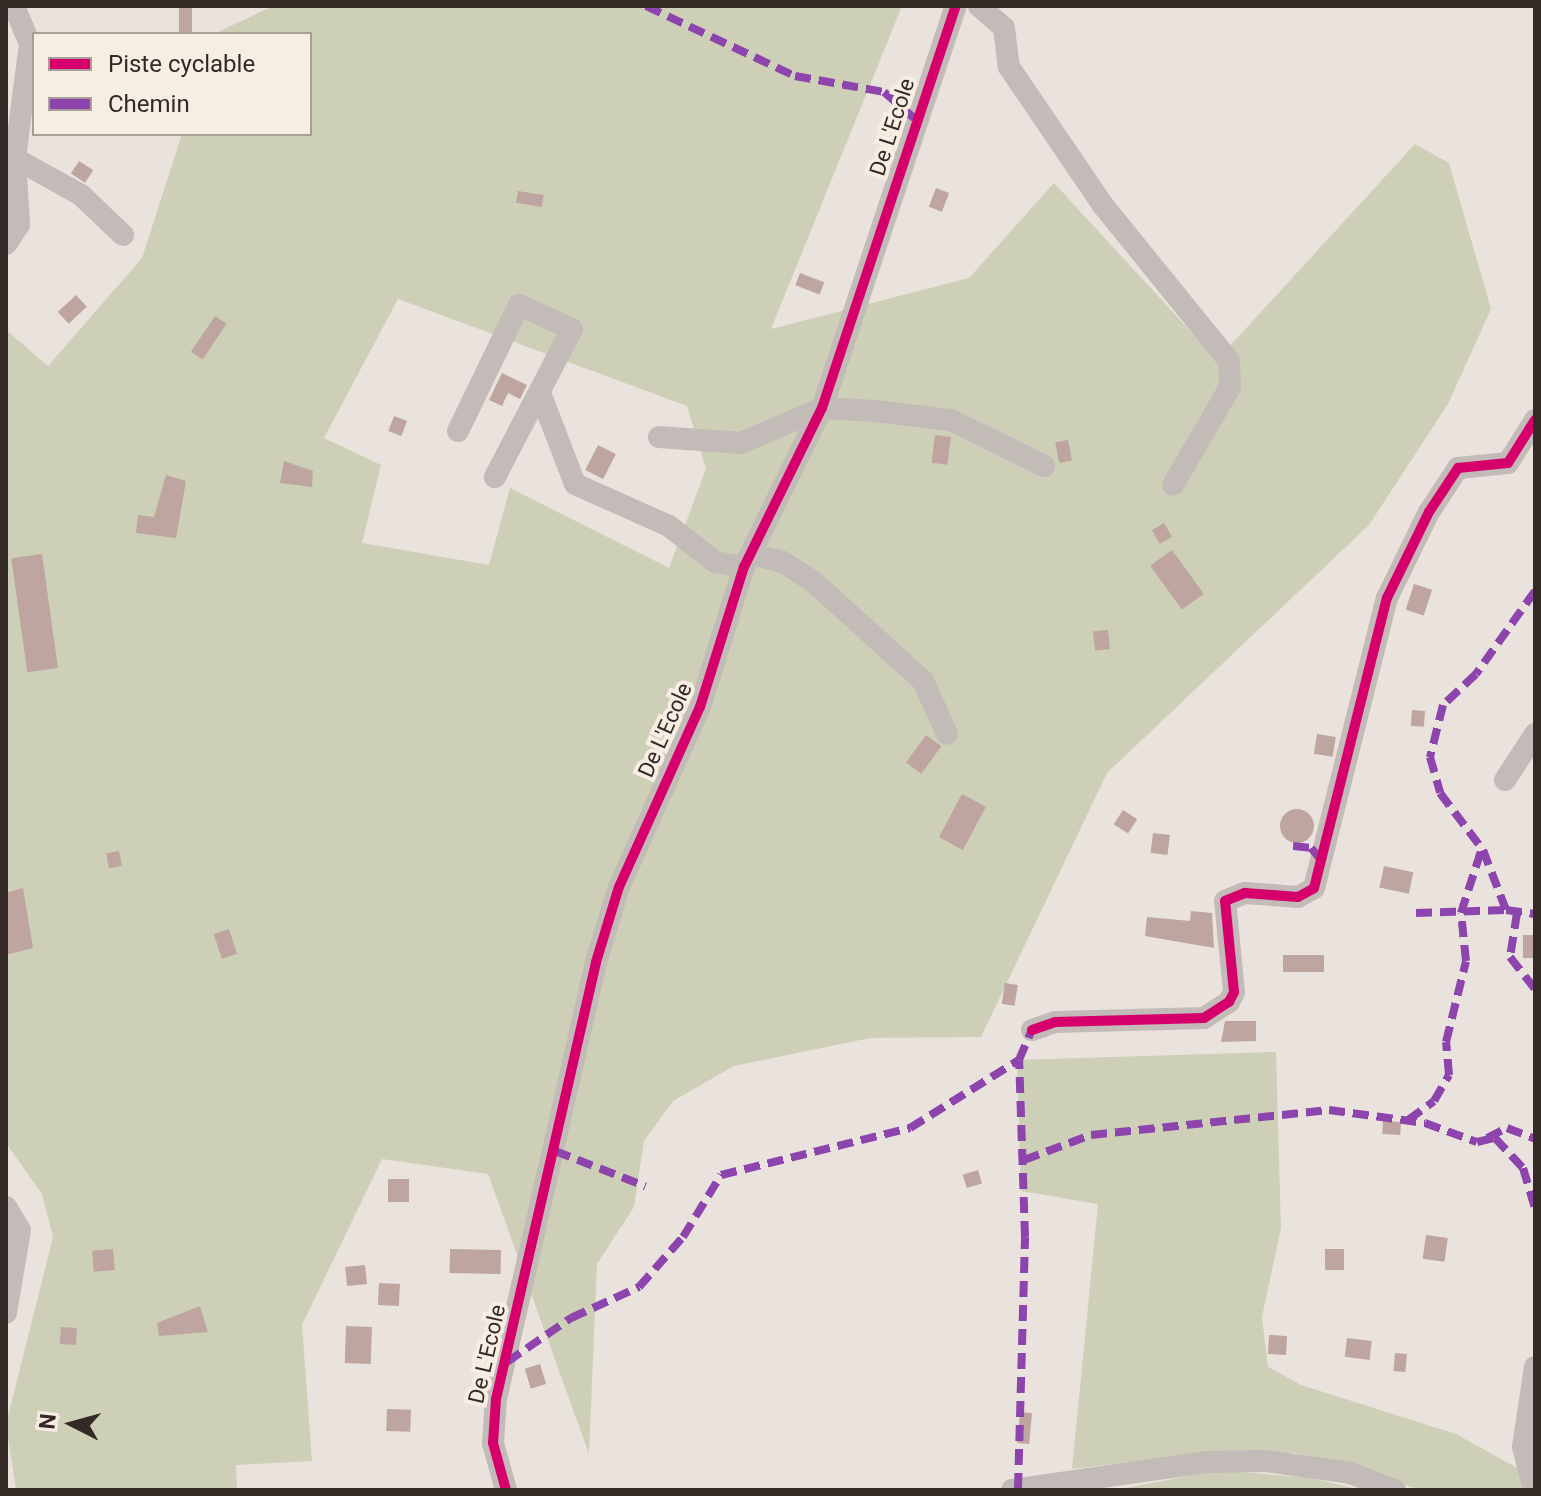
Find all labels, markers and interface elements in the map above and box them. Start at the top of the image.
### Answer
legend [32,32,312,136]
text: Piste cyclable [108,50,255,78]
street label: De L'Ecole [864,75,920,179]
text: Chemin [108,90,190,118]
street label: De L'Ecole [632,679,698,781]
street label: De L'Ecole [463,1302,511,1406]
north arrow [32,1384,112,1464]
text: N [34,1412,61,1430]

